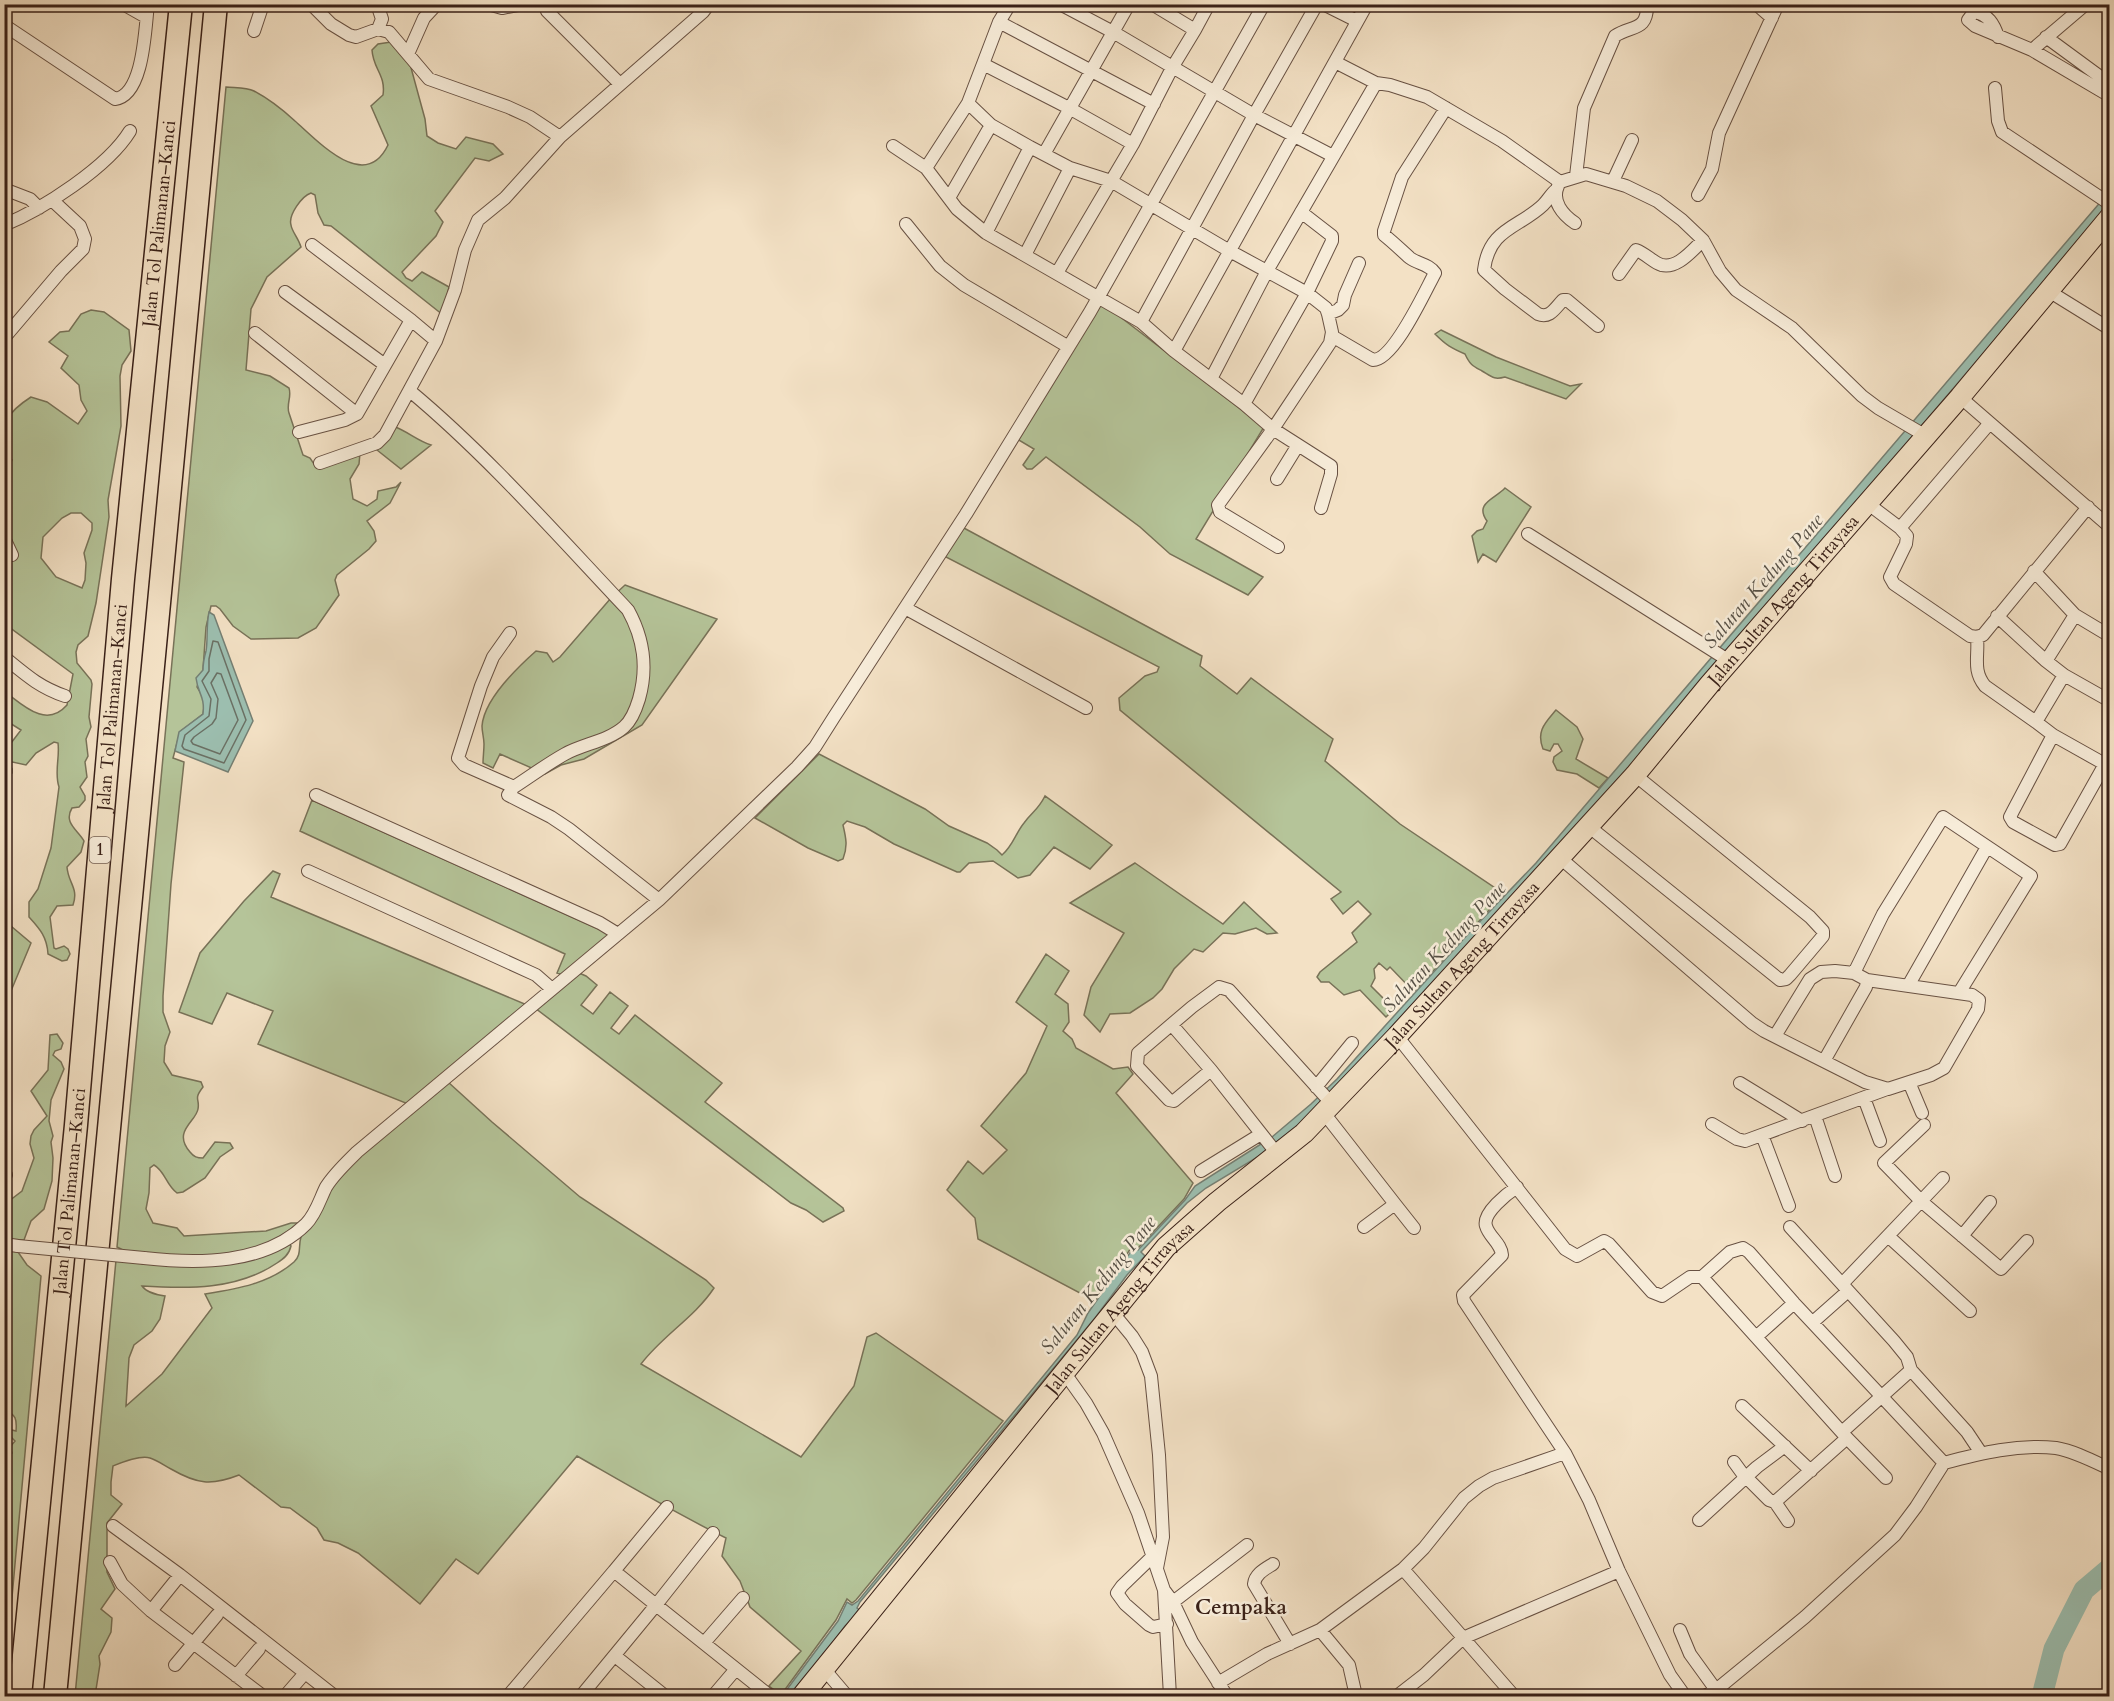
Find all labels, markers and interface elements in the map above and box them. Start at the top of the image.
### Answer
street label: Jalan Tol Palimanan–Kanci [136,119,182,331]
water label: Saluran Kedung Pane [1697,507,1829,654]
street label: Jalan Sultan Ageng Tirtayasa [1700,509,1865,693]
street label: Jalan Tol Palimanan–Kanci [90,603,133,815]
road number: 1 [90,837,110,863]
water label: Saluran Kedung Pane [1376,875,1512,1019]
street label: Jalan Sultan Ageng Tirtayasa [1377,875,1545,1056]
street label: Jalan Tol Palimanan–Kanci [47,1087,92,1299]
water label: Saluran Kedung Pane [1034,1210,1163,1360]
street label: Jalan Sultan Ageng Tirtayasa [1038,1215,1200,1401]
district label: Cempaka [1195,1593,1288,1622]

